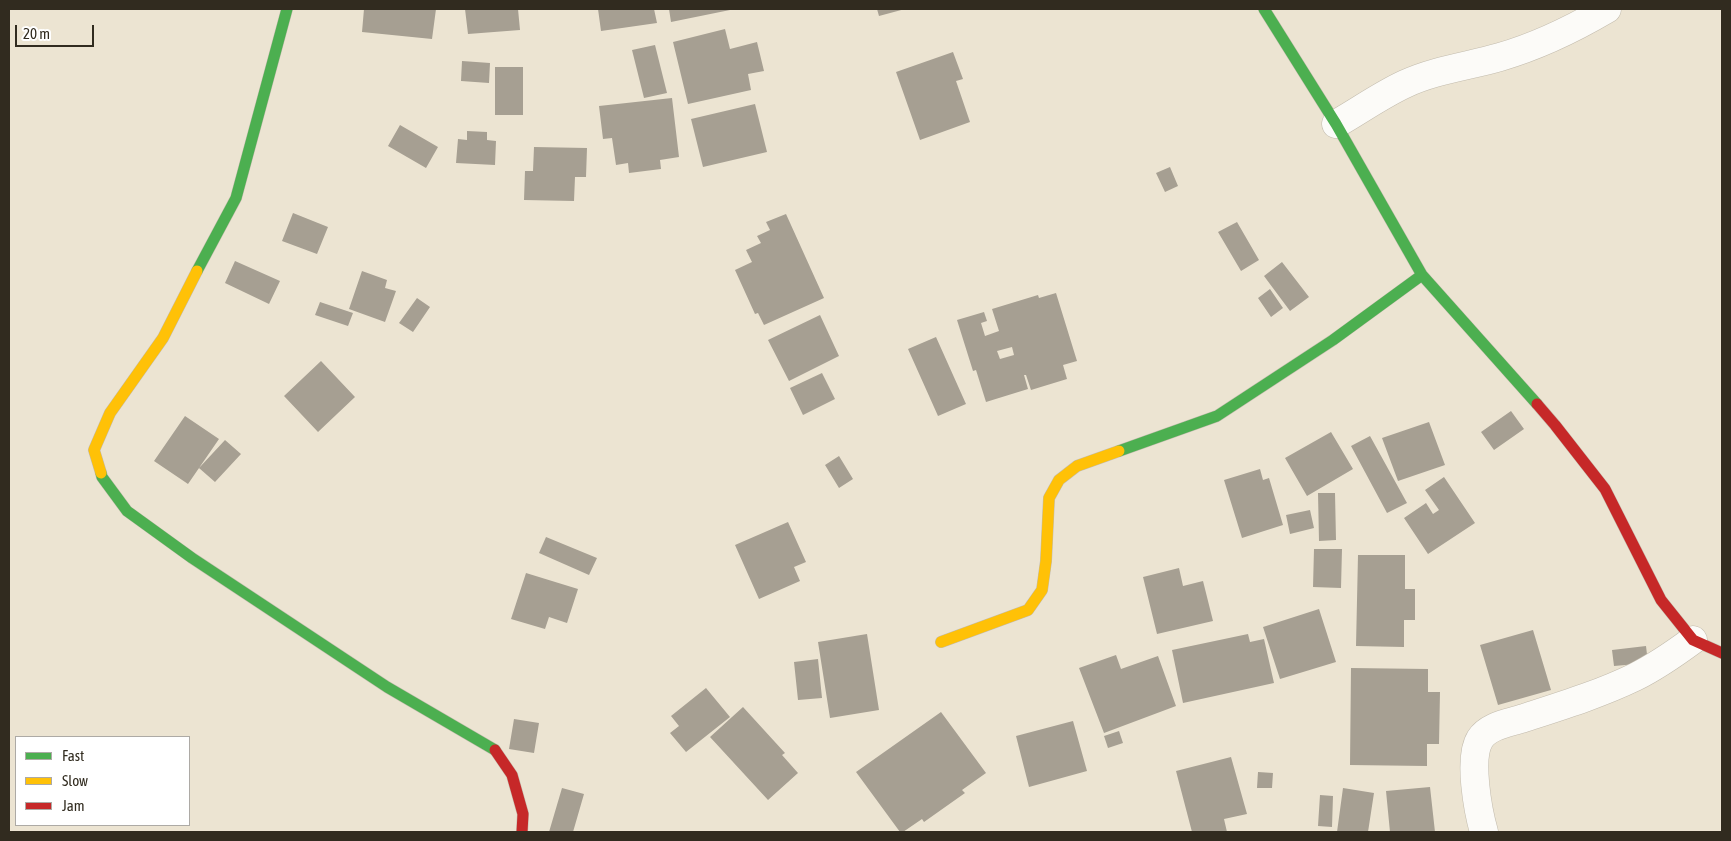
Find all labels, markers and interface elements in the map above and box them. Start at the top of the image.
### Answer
scale bar [18,15,96,47]
text: 20 m [23,25,50,42]
legend [15,736,190,826]
text: Fast [62,747,84,764]
text: Slow [62,772,88,789]
text: Jam [62,797,85,814]

